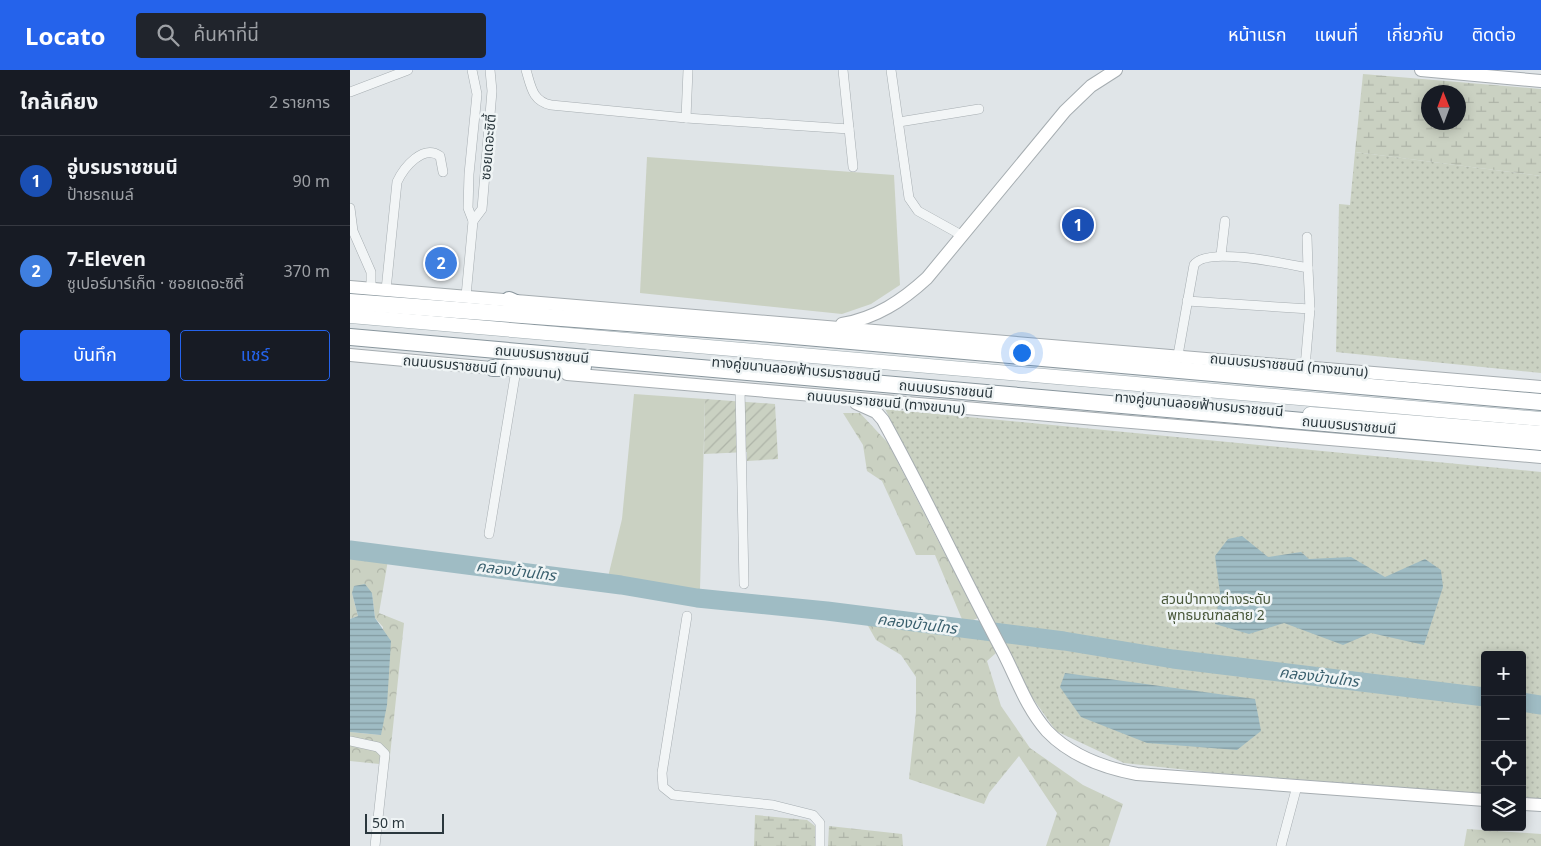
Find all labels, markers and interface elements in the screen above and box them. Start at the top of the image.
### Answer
search box [136,13,486,58]
text: Locato [25,19,106,52]
icon: search [154,21,182,49]
text: ค้นหาที่นี่ [194,21,259,47]
text: หน้าแรก [1228,22,1286,46]
text: แผนที่ [1314,22,1358,46]
text: เกี่ยวกับ [1386,22,1444,46]
text: ติดต่อ [1472,22,1516,46]
north arrow [1421,85,1466,130]
text: ใกล้เคียง [20,87,98,115]
text: 2 รายการ [269,91,330,113]
street label: ซอยเดอะซิตี้ [475,113,500,181]
text: อู่บรมราชชนนี [67,154,178,180]
text: 1 [31,170,41,192]
text: 90 m [293,170,330,192]
text: ป้ายรถเมล์ [67,183,134,205]
pin: 1 [1062,206,1094,244]
pin: 2 [425,244,457,282]
text: 7-Eleven [67,246,146,272]
text: 2 [31,260,41,282]
text: 370 m [283,260,330,282]
text: ซูเปอร์มาร์เก็ต · ซอยเดอะซิตี้ [67,272,244,294]
button: บันทึก [20,330,170,381]
button: แชร์ [180,330,330,381]
street label: ถนนบรมราชชนนี [494,340,590,367]
your location [1009,340,1035,366]
street label: ถนนบรมราชชนนี (ทางขนาน) [1209,348,1369,381]
street label: ถนนบรมราชชนนี (ทางขนาน) [402,350,562,383]
street label: ทางคู่ขนานลอยฟ้าบรมราชชนนี [711,352,881,385]
street label: ถนนบรมราชชนนี [898,375,994,402]
street label: ถนนบรมราชชนนี (ทางขนาน) [806,385,966,418]
street label: ทางคู่ขนานลอยฟ้าบรมราชชนนี [1114,387,1284,420]
street label: ถนนบรมราชชนนี [1301,411,1397,438]
water label: คลองบ้านไทร [475,555,559,585]
park label: สวนป่าทางต่างระดับ พุทธมณฑลสาย 2 [1161,589,1271,624]
water label: คลองบ้านไทร [876,608,960,638]
map controls [1481,651,1526,831]
button: + [1481,651,1526,696]
water label: คลองบ้านไทร [1278,661,1362,691]
button: − [1481,696,1526,741]
button: locate [1481,741,1526,786]
button: layers [1481,786,1526,831]
scale bar [365,811,444,834]
text: 50 m [372,813,405,832]

